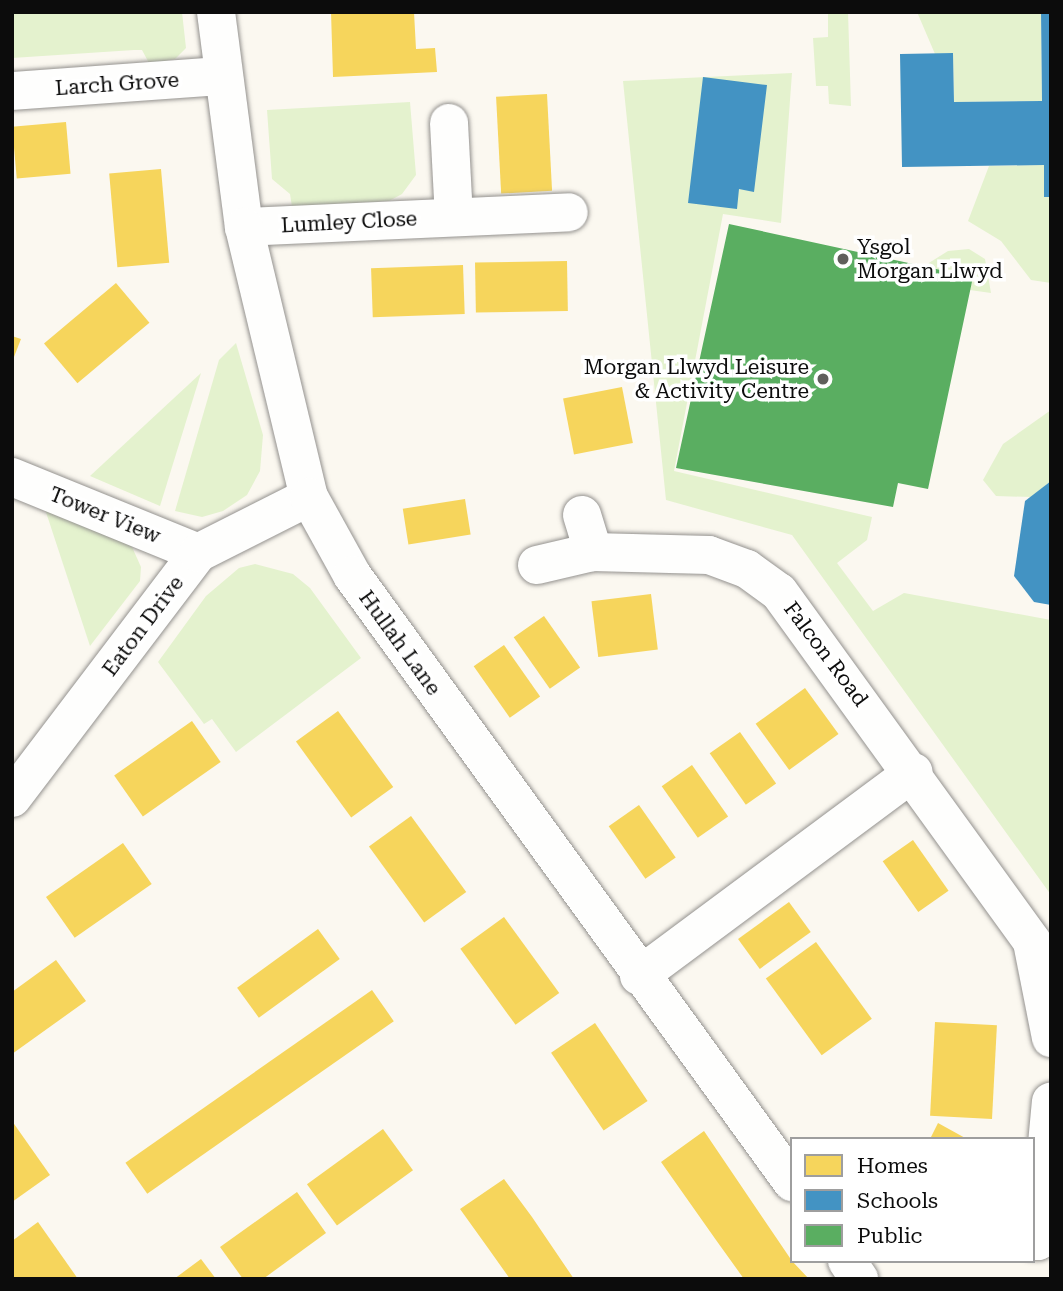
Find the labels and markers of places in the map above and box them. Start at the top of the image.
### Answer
place label: Ysgol Morgan Llwyd [857,234,1003,284]
marker: Ysgol Morgan Llwyd [835,251,851,267]
place label: Morgan Llwyd Leisure & Activity Centre [584,354,809,404]
marker: Morgan Llwyd Leisure & Activity Centre [815,371,831,387]

